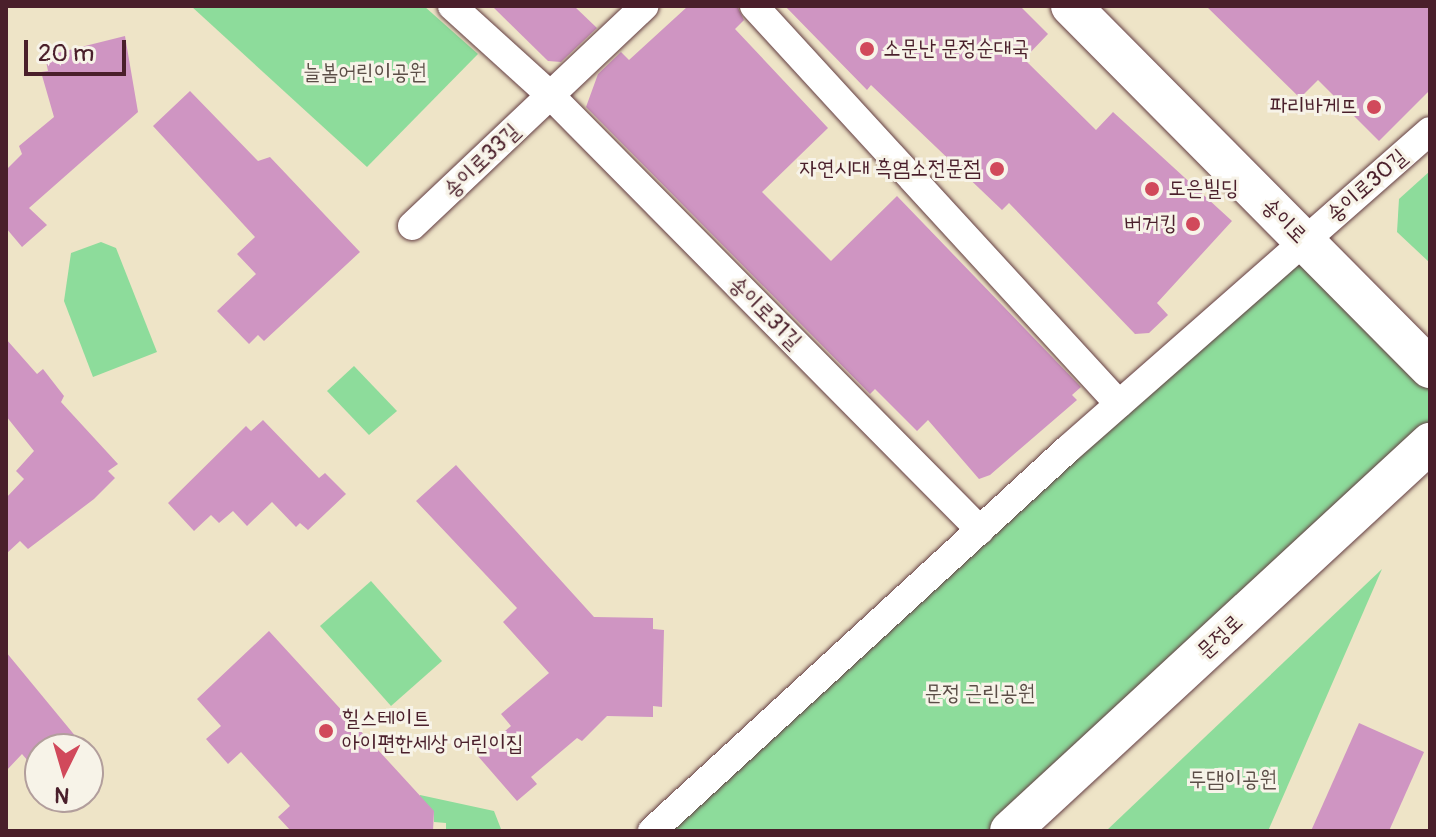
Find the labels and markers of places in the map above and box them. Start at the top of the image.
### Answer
place label: 소문난 문정순대국 [883,36,1029,62]
marker: 소문난 문정순대국 [858,40,876,58]
place label: 파리바게뜨 [1269,94,1358,120]
marker: 파리바게뜨 [1365,98,1383,116]
place label: 자연시대 흑염소전문점 [799,156,981,182]
marker: 자연시대 흑염소전문점 [988,160,1006,178]
place label: 도은빌딩 [1168,176,1239,202]
marker: 도은빌딩 [1143,180,1161,198]
place label: 버거킹 [1124,211,1177,237]
marker: 버거킹 [1184,215,1202,233]
place label: 힐스테이트 아이편한세상 어린이집 [342,705,524,756]
marker: 힐스테이트 아이편한세상 어린이집 [317,722,335,740]

